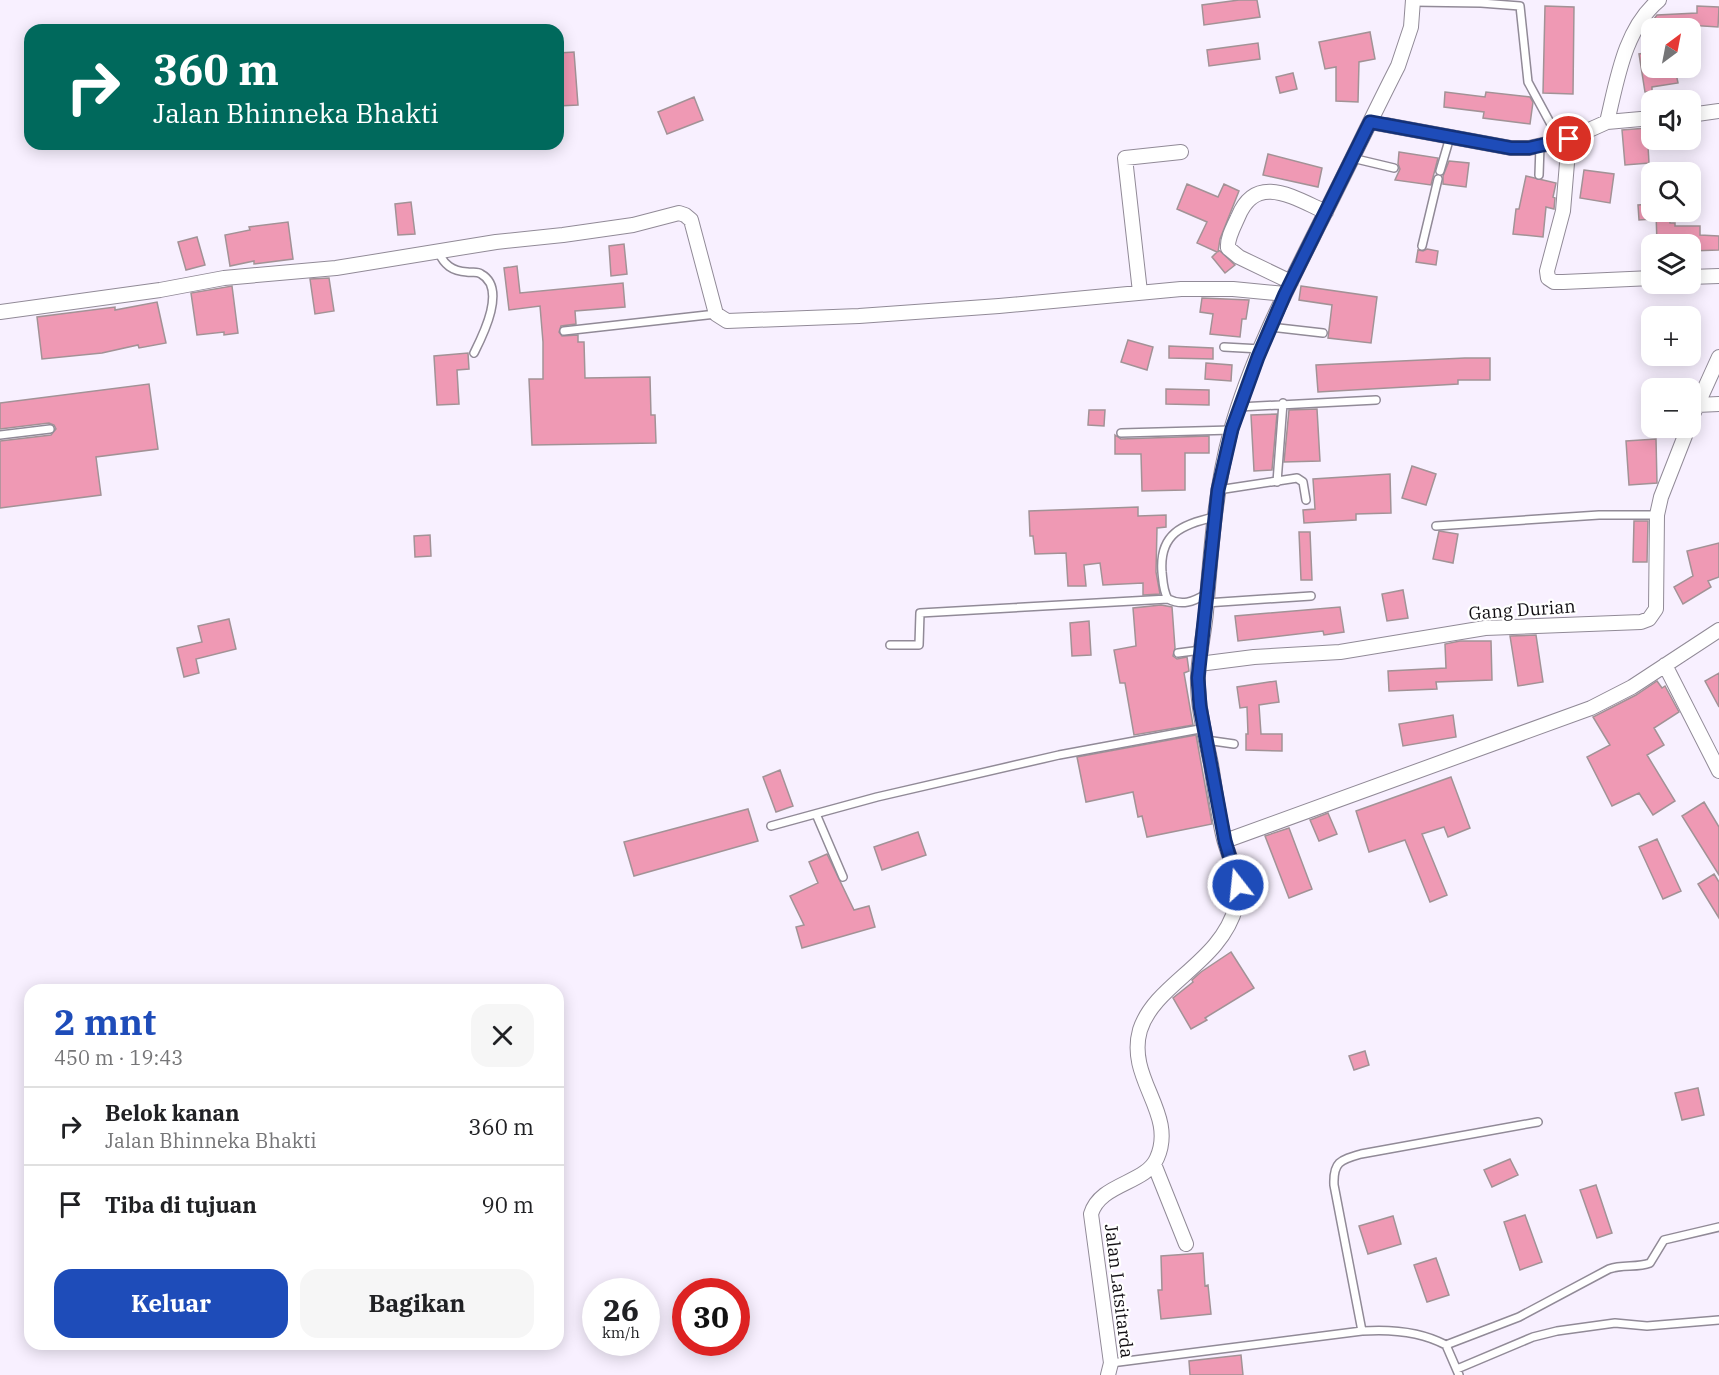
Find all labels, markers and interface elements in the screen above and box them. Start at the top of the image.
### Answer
north arrow [1641,18,1701,78]
map controls [1641,18,1701,438]
text: 360 m [153,42,279,97]
icon: right [54,48,132,126]
button: sound [1641,90,1701,150]
text: Jalan Bhinneka Bhakti [153,95,439,130]
pin [1543,113,1594,164]
icon: arrive [1552,122,1585,155]
button: search [1641,162,1701,222]
button: layers [1641,234,1701,294]
button: + [1641,306,1701,366]
button: − [1641,378,1701,438]
street label: Gang Durian [1468,594,1576,625]
position arrow [1206,853,1270,917]
text: 2 mnt [54,998,156,1045]
button: close [471,1004,534,1067]
text: 450 m · 19:43 [54,1044,183,1071]
text: Belok kanan [105,1098,240,1127]
icon: right [54,1110,87,1143]
text: 360 m [468,1112,534,1141]
text: Jalan Bhinneka Bhakti [105,1127,317,1154]
icon: arrive [54,1188,87,1221]
text: Tiba di tujuan [105,1190,257,1219]
text: 90 m [482,1190,534,1219]
street label: Jalan Latsitarda [1100,1223,1139,1359]
button: Keluar [54,1269,288,1338]
button: Bagikan [300,1269,534,1338]
speed limit sign: 30 [672,1278,750,1356]
text: 26 [603,1290,639,1329]
text: km/h [602,1323,640,1342]

